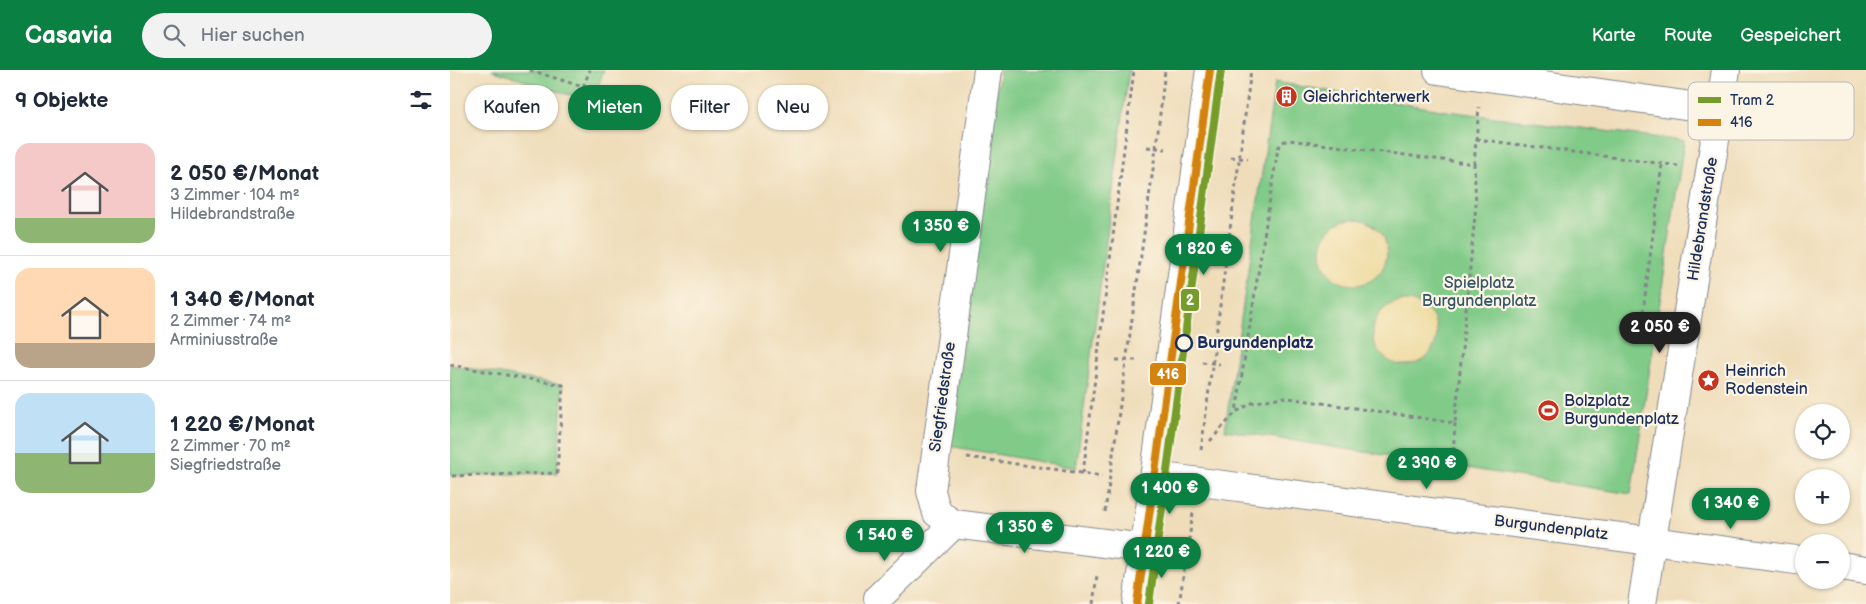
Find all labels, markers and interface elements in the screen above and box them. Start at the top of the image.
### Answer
search box [142,13,492,58]
text: Casavia [25,21,112,50]
icon: search [160,21,188,49]
text: Hier suchen [200,24,305,47]
text: Karte [1592,25,1636,46]
text: Route [1664,25,1712,46]
text: Gespeichert [1740,25,1841,46]
legend [1688,82,1854,140]
chip: Kaufen [465,85,558,130]
chip: Mieten [568,85,661,130]
chip: Filter [671,85,748,130]
chip: Neu [758,85,828,130]
building icon: Gleichrichterwerk [1275,85,1299,109]
icon: filters [407,86,435,114]
text: 9 Objekte [15,88,108,113]
place label: Gleichrichterwerk [1303,88,1430,107]
text: Tram 2 [1730,92,1775,109]
text: 416 [1730,114,1753,131]
street label: Hildebrandstraße [1684,155,1722,282]
text: 2 050 €/Monat [170,161,319,186]
icon: home [55,163,115,223]
text: 3 Zimmer · 104 m² [170,186,300,205]
text: Hildebrandstraße [170,205,295,224]
pin: 1 350 € [895,210,987,253]
text: 1 350 € [913,217,969,236]
pin: 1 820 € [1158,234,1250,276]
text: 1 820 € [1176,240,1232,259]
park label: Spielplatz Burgundenplatz [1422,274,1537,311]
text: 1 340 €/Monat [170,287,315,312]
icon: home [55,288,115,348]
line badge: 2 [1180,288,1200,312]
text: 2 [1186,292,1195,309]
text: 2 Zimmer · 74 m² [170,312,291,331]
pin: 2 050 € [1614,312,1706,354]
text: 2 050 € [1630,318,1690,337]
text: Arminiusstraße [170,331,278,350]
marker: Burgundenplatz [1175,334,1193,352]
place label: Burgundenplatz [1197,334,1313,353]
street label: Siegfriedstraße [926,340,960,453]
line badge: 416 [1149,362,1187,386]
place label: Heinrich Rodenstein [1725,362,1808,399]
text: 416 [1157,366,1179,383]
place icon: Heinrich Rodenstein [1697,368,1721,392]
place label: Bolzplatz Burgundenplatz [1564,392,1679,429]
sports icon: Bolzplatz Burgundenplatz [1536,398,1560,422]
map controls [1795,404,1850,589]
button: locate [1795,404,1850,459]
text: 1 220 €/Monat [170,412,315,437]
icon: home [55,413,115,473]
text: 2 Zimmer · 70 m² [170,437,291,456]
pin: 2 390 € [1381,448,1473,490]
text: 2 390 € [1398,454,1456,473]
text: Siegfriedstraße [170,456,281,475]
button: + [1795,469,1850,524]
pin: 1 400 € [1124,472,1216,515]
text: 1 400 € [1142,479,1198,498]
pin: 1 340 € [1685,488,1777,530]
text: 1 340 € [1703,494,1759,513]
pin: 1 350 € [979,512,1071,554]
street label: Burgundenplatz [1493,512,1609,544]
text: 1 350 € [997,518,1053,537]
pin: 1 540 € [839,520,931,562]
text: 1 540 € [857,526,913,545]
button: − [1795,534,1850,589]
pin: 1 220 € [1116,536,1208,579]
text: 1 220 € [1134,543,1190,562]

